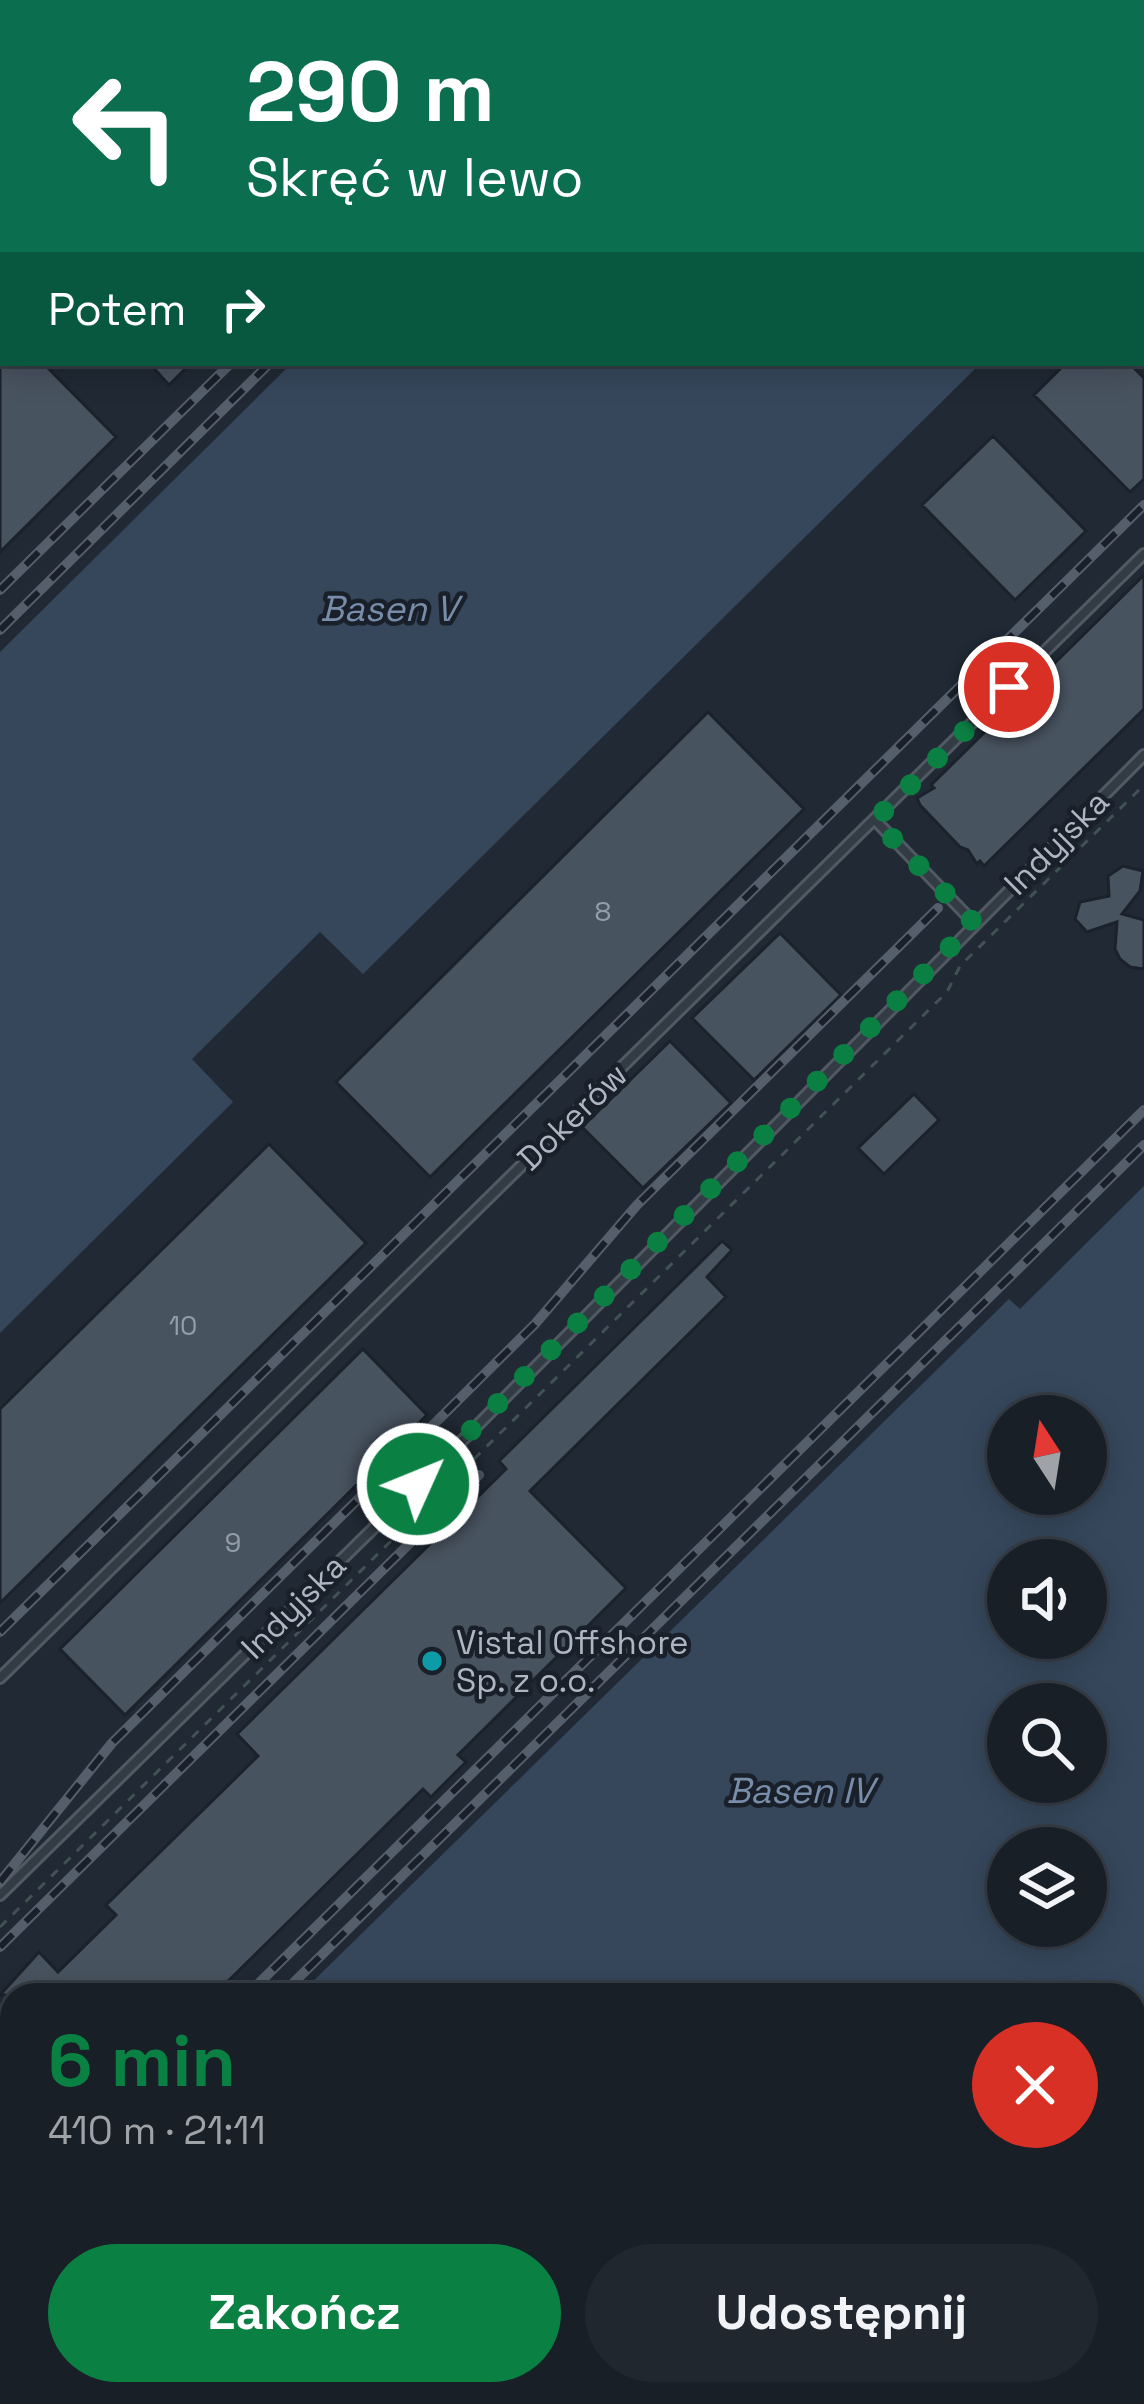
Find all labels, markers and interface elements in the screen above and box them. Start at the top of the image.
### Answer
text: 290 m [246,38,495,146]
icon: left [48,48,204,204]
text: Skręć w lewo [246,143,584,212]
icon: right [210,276,276,342]
text: Potem [48,281,186,338]
water label: Basen V [320,586,464,632]
pin [958,636,1060,738]
icon: arrive [976,654,1042,720]
street label: Indyjska [995,781,1118,904]
house number: 8 [595,894,611,929]
street label: Dokerów [509,1054,637,1179]
house number: 10 [169,1308,197,1343]
north arrow [987,1395,1107,1515]
map controls [987,1395,1107,1947]
position arrow [355,1421,481,1547]
house number: 9 [225,1525,241,1560]
button: sound [987,1539,1107,1659]
street label: Indyjska [232,1545,355,1668]
place label: Vistal Offshore Sp. z o.o. [456,1622,689,1702]
marker: Vistal Offshore Sp. z o.o. [419,1648,445,1674]
button: search [987,1683,1107,1803]
water label: Basen IV [726,1768,879,1814]
button: layers [987,1827,1107,1947]
text: 6 min [48,2015,236,2107]
button: close [972,2022,1098,2148]
text: 410 m · 21:11 [48,2106,266,2155]
button: Zakończ [48,2244,561,2382]
button: Udostępnij [585,2244,1098,2382]

